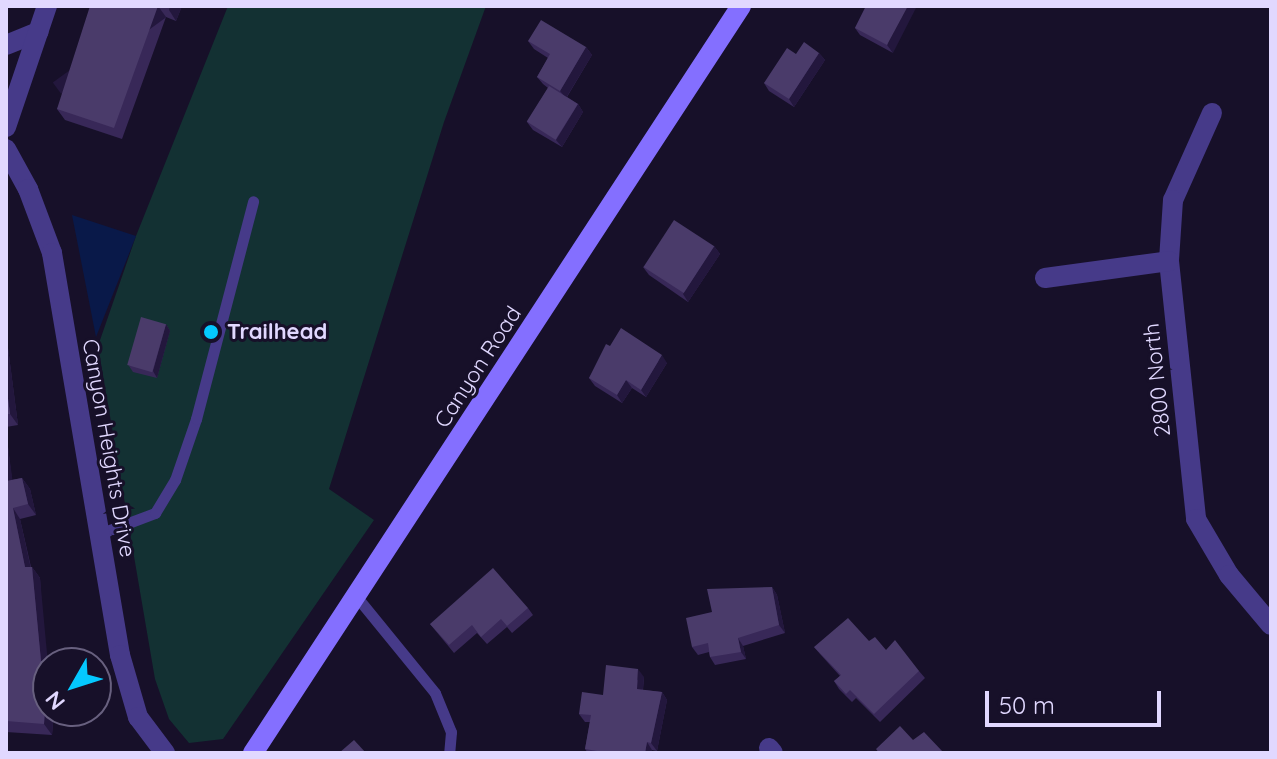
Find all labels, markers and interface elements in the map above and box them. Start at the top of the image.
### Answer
street label: Canyon Road [429,301,527,433]
place label: Trailhead [227,319,327,345]
street label: 2800 North [1138,322,1176,438]
marker: Trailhead [202,323,220,341]
street label: Canyon Heights Drive [77,337,141,559]
north arrow [32,647,112,727]
scale bar [989,675,1165,725]
text: N [39,686,71,716]
text: 50 m [999,690,1055,720]

